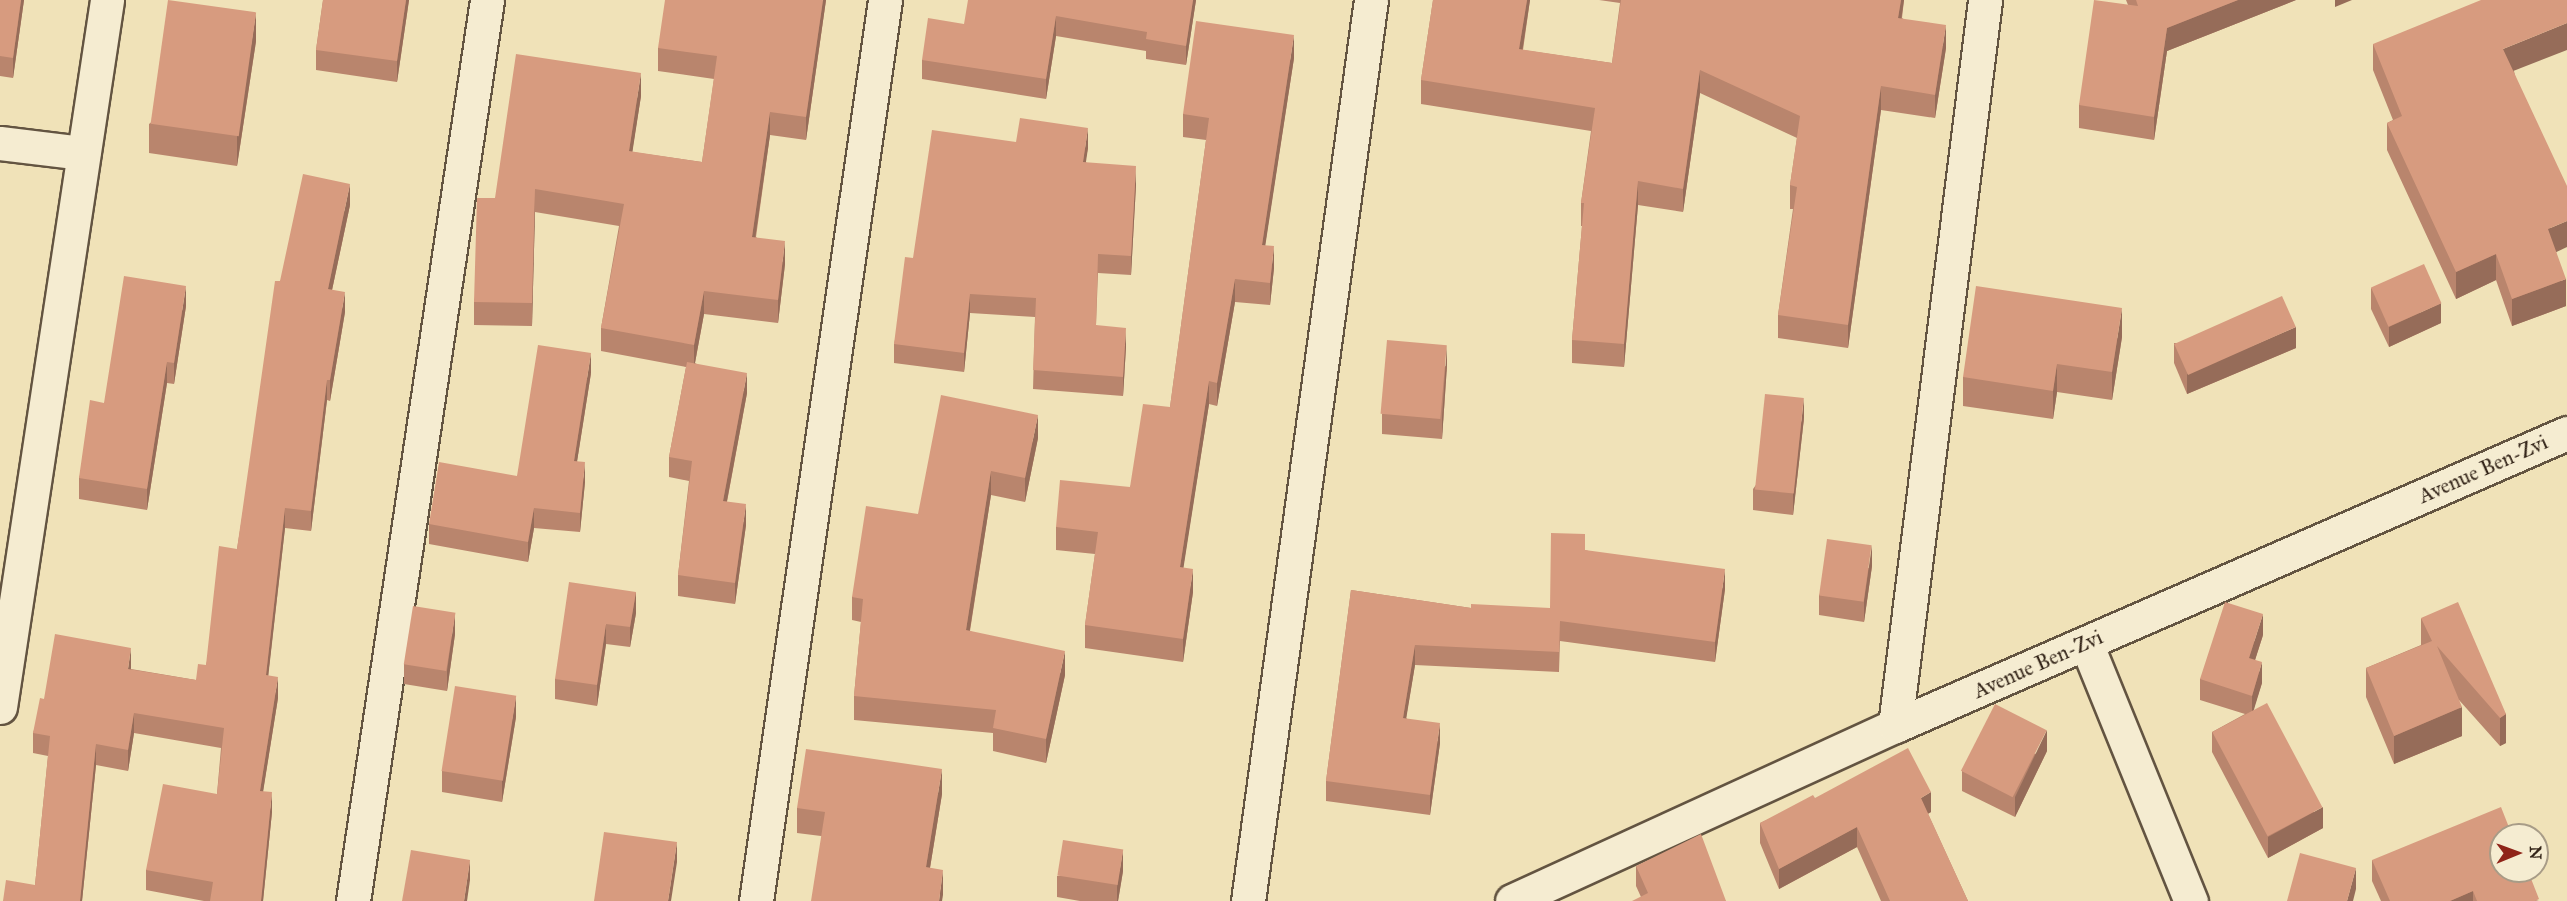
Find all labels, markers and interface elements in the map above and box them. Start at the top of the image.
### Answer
street label: Avenue Ben-Zvi [2414,429,2552,509]
street label: Avenue Ben-Zvi [1969,624,2107,704]
north arrow [2489,823,2549,883]
text: N [2526,846,2545,860]

